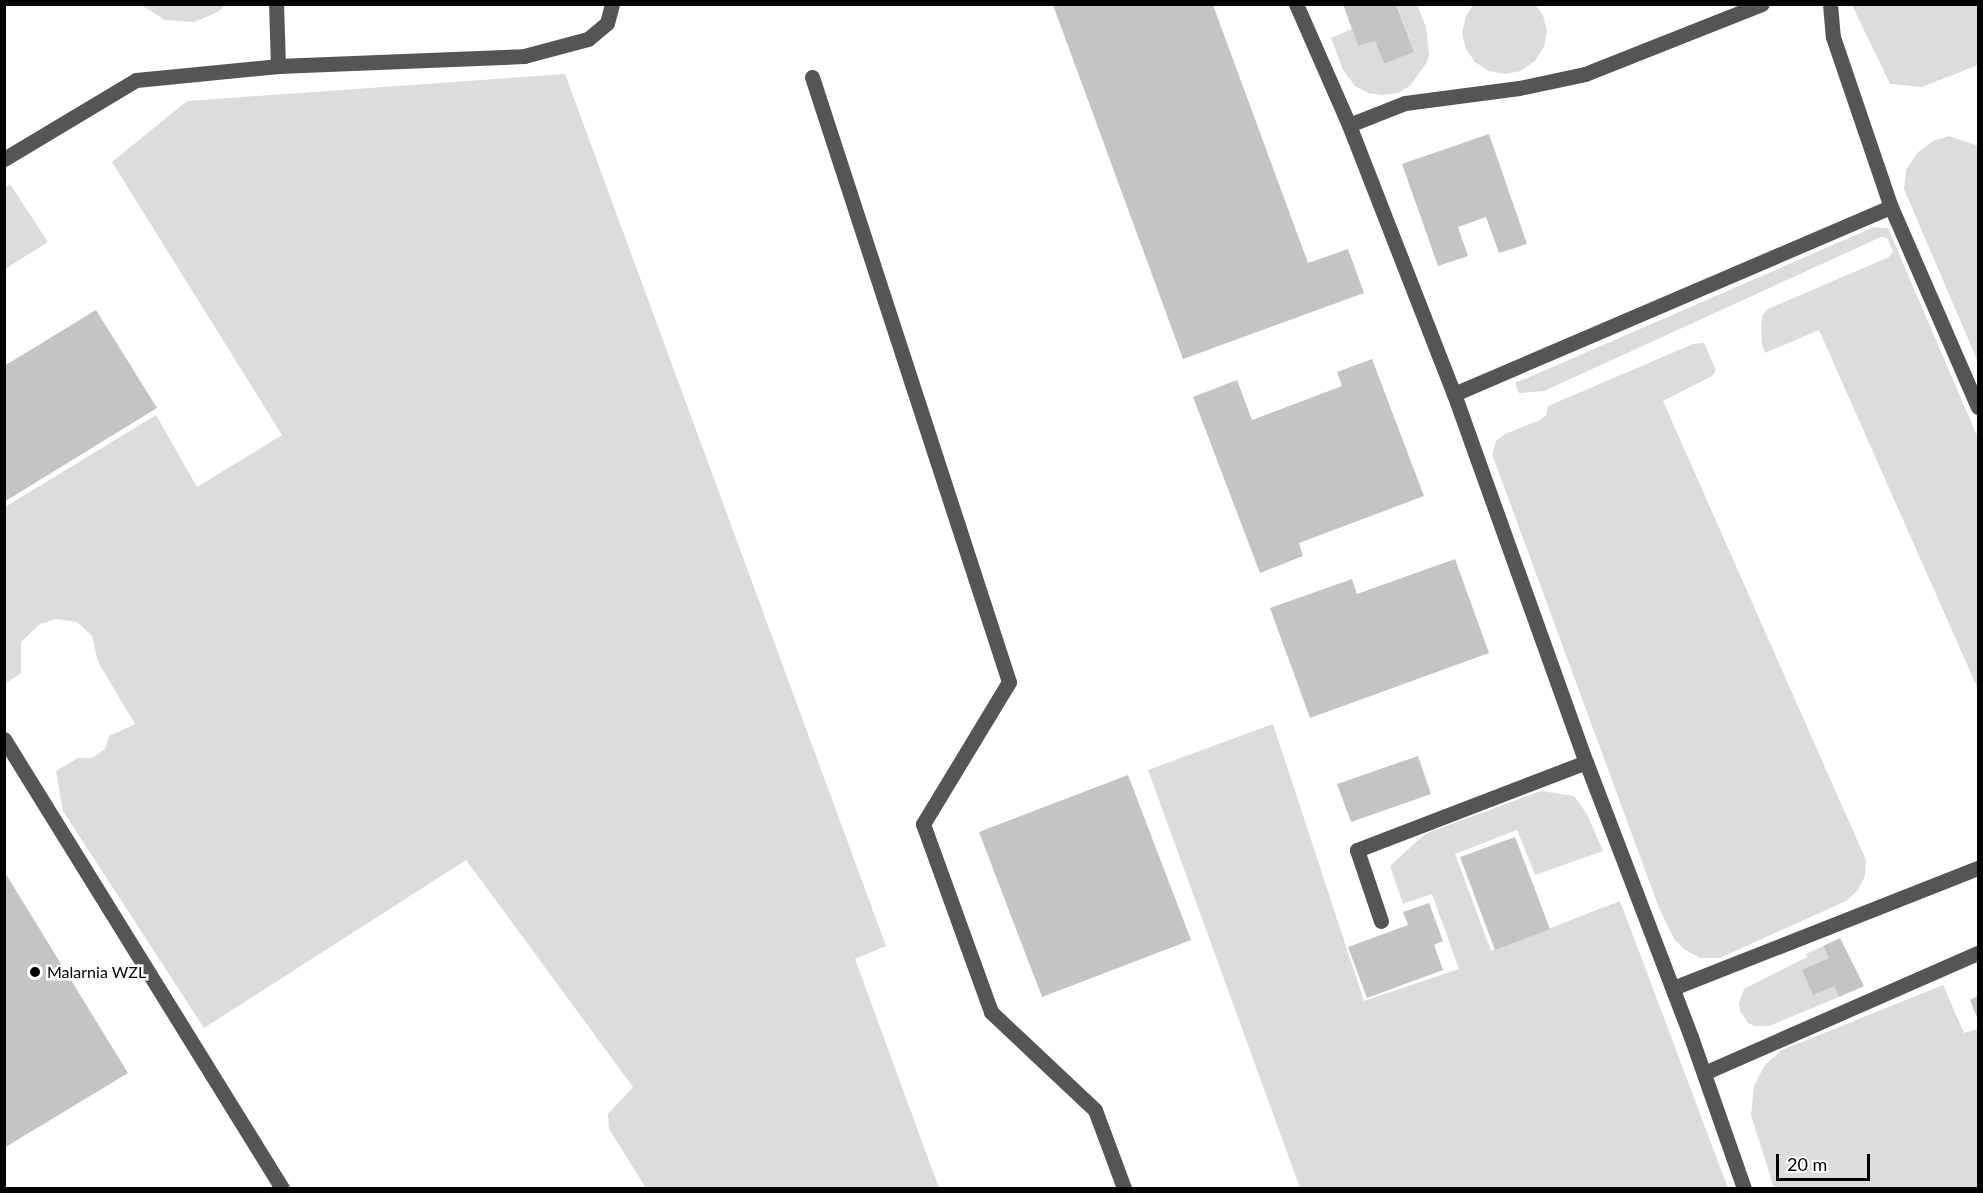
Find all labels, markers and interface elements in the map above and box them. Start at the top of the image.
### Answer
place label: Malarnia WZL [47,962,146,982]
marker: Malarnia WZL [28,965,42,979]
scale bar [1779,1142,1874,1180]
text: 20 m [1787,1153,1827,1175]

